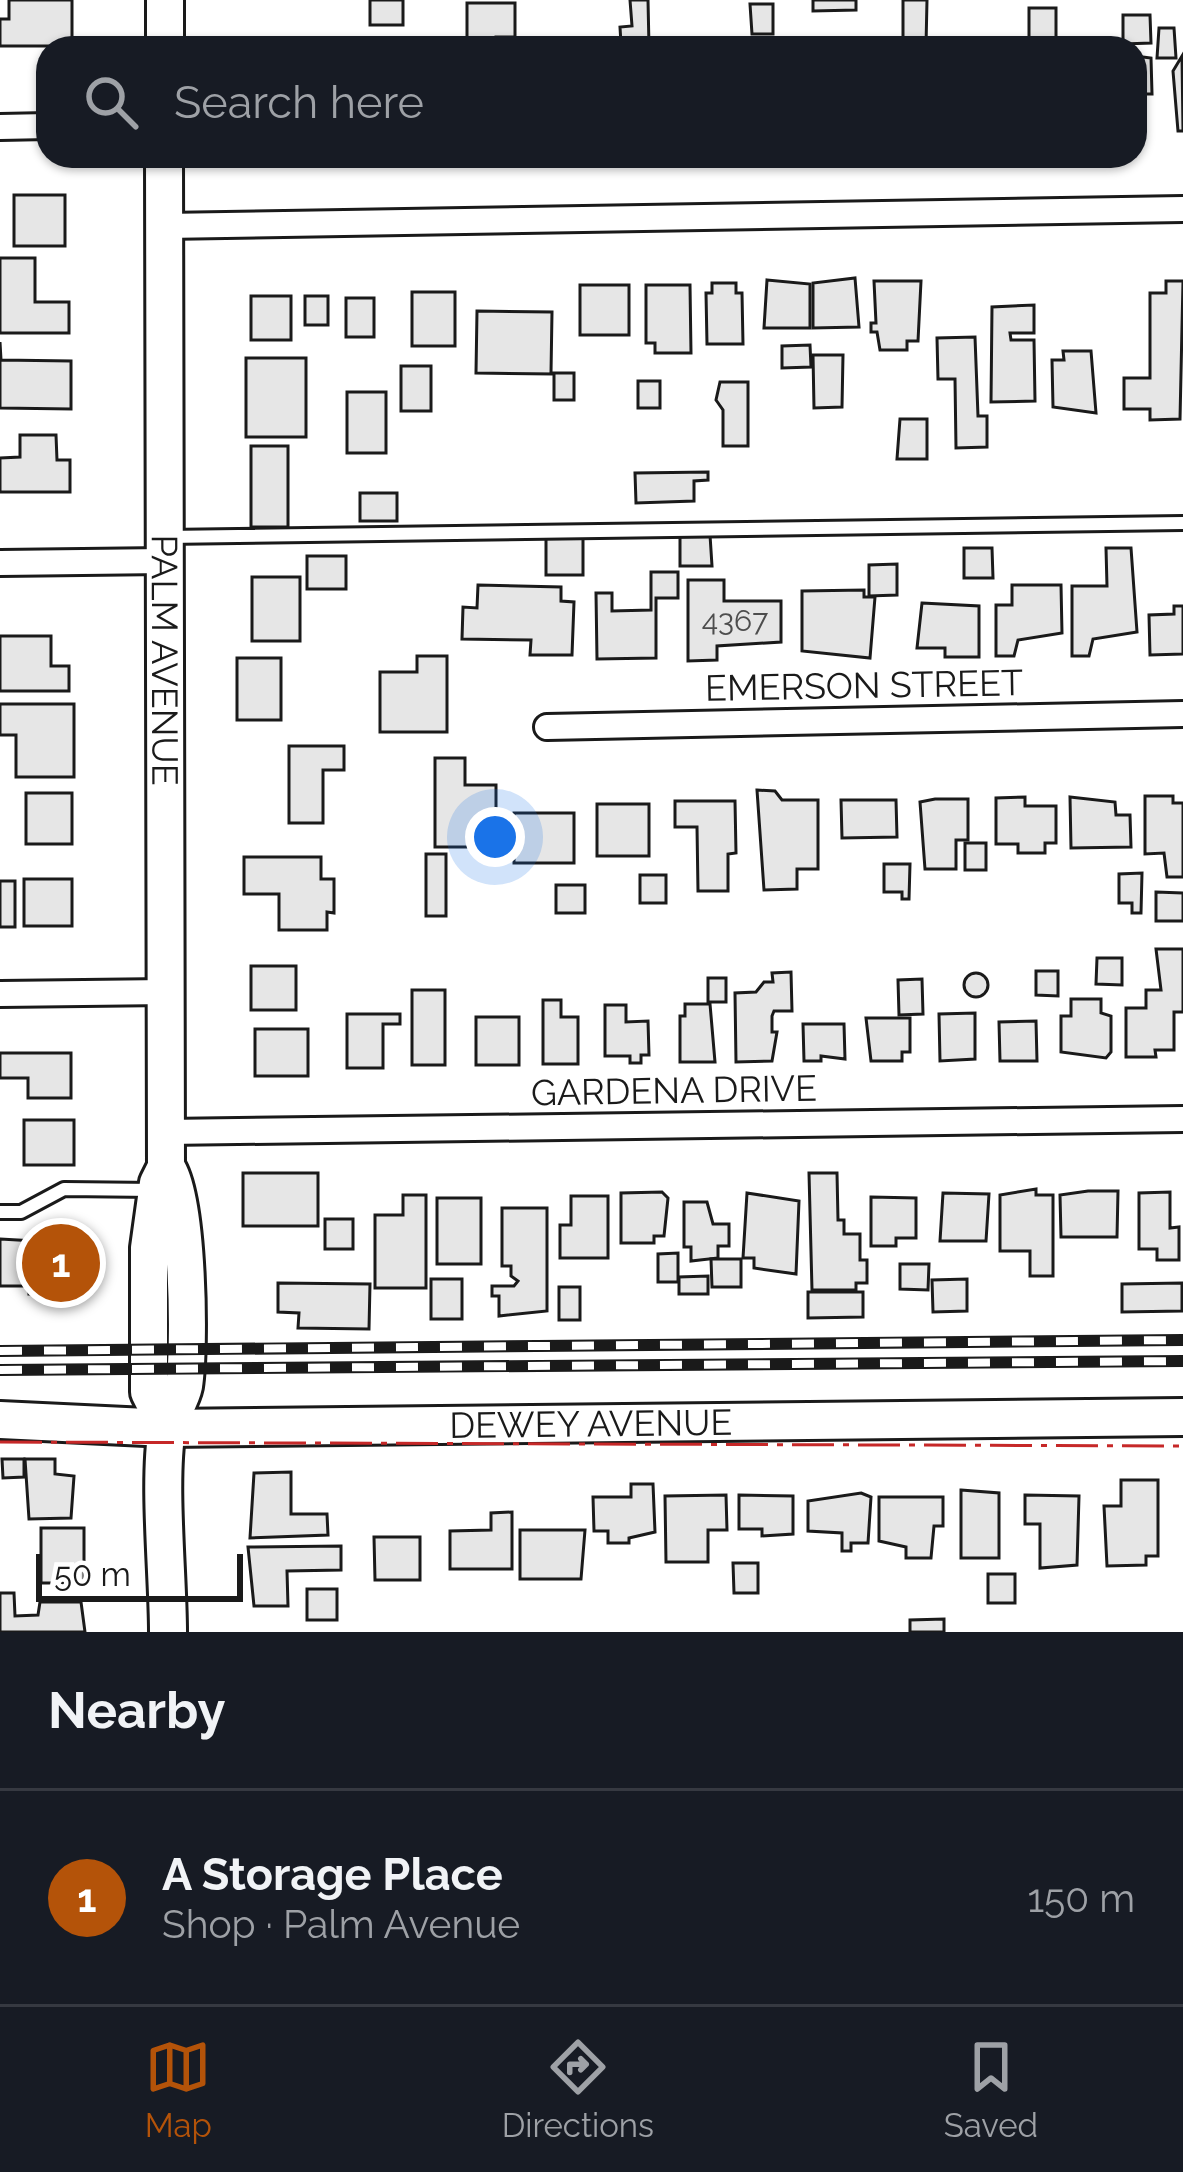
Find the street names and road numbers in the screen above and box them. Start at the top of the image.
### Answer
street label: PALM AVENUE [144,534,186,786]
street label: EMERSON STREET [705,661,1023,709]
street label: GARDENA DRIVE [531,1067,817,1113]
street label: DEWEY AVENUE [449,1401,733,1446]

